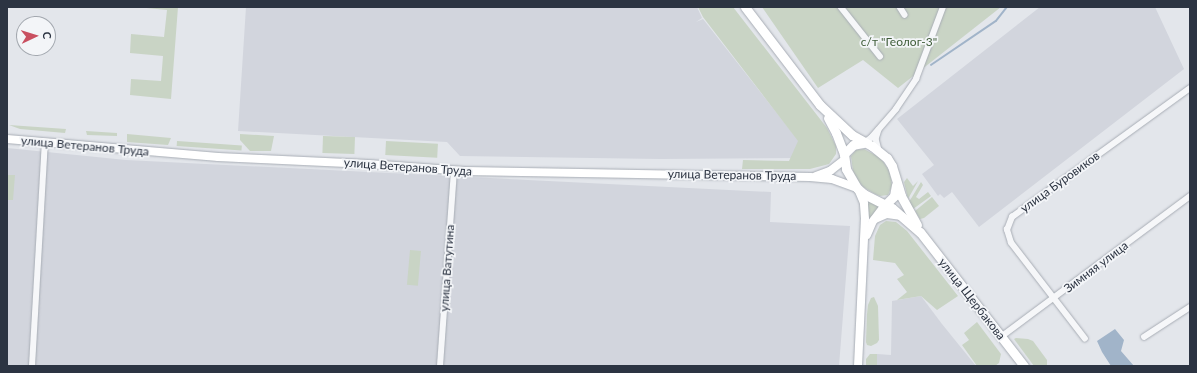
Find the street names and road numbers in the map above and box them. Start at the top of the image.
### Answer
street label: улица Ветеранов Труда [20,133,150,159]
street label: улица Буровиков [1018,148,1102,216]
street label: улица Ветеранов Труда [343,155,473,179]
street label: улица Ветеранов Труда [668,167,796,183]
street label: улица Ватутина [437,224,457,312]
street label: Зимняя улица [1061,238,1131,296]
street label: улица Щербакова [936,255,1008,343]

